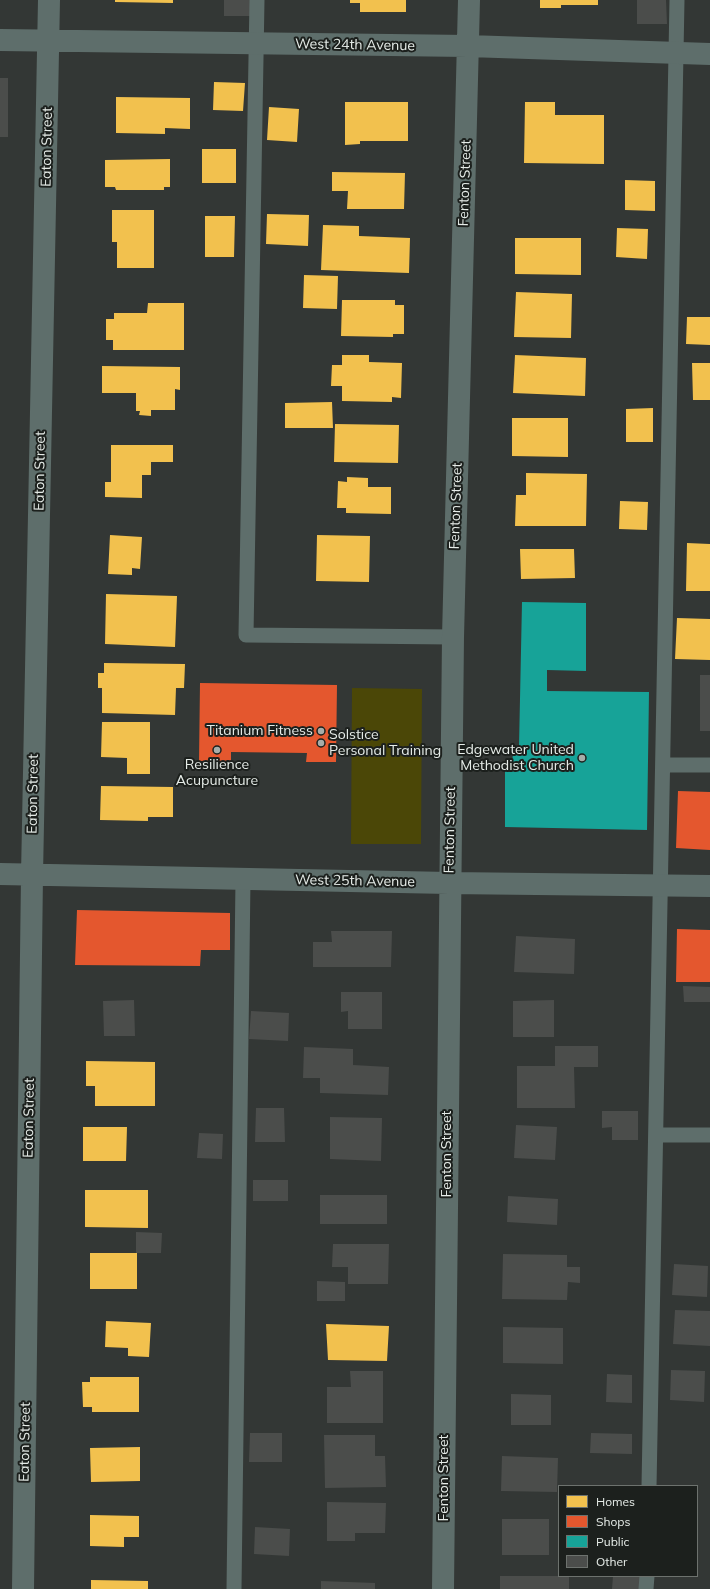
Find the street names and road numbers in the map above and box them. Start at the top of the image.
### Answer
street label: West 24th Avenue [295,36,415,54]
street label: Eaton Street [38,107,56,187]
street label: Fenton Street [455,139,475,227]
street label: Eaton Street [31,431,49,511]
street label: Fenton Street [446,462,466,550]
street label: Eaton Street [24,754,42,834]
street label: Fenton Street [441,786,459,874]
street label: West 25th Avenue [295,872,415,890]
street label: Eaton Street [20,1078,38,1158]
street label: Fenton Street [439,1111,455,1197]
street label: Eaton Street [16,1402,34,1482]
street label: Fenton Street [436,1435,452,1521]

